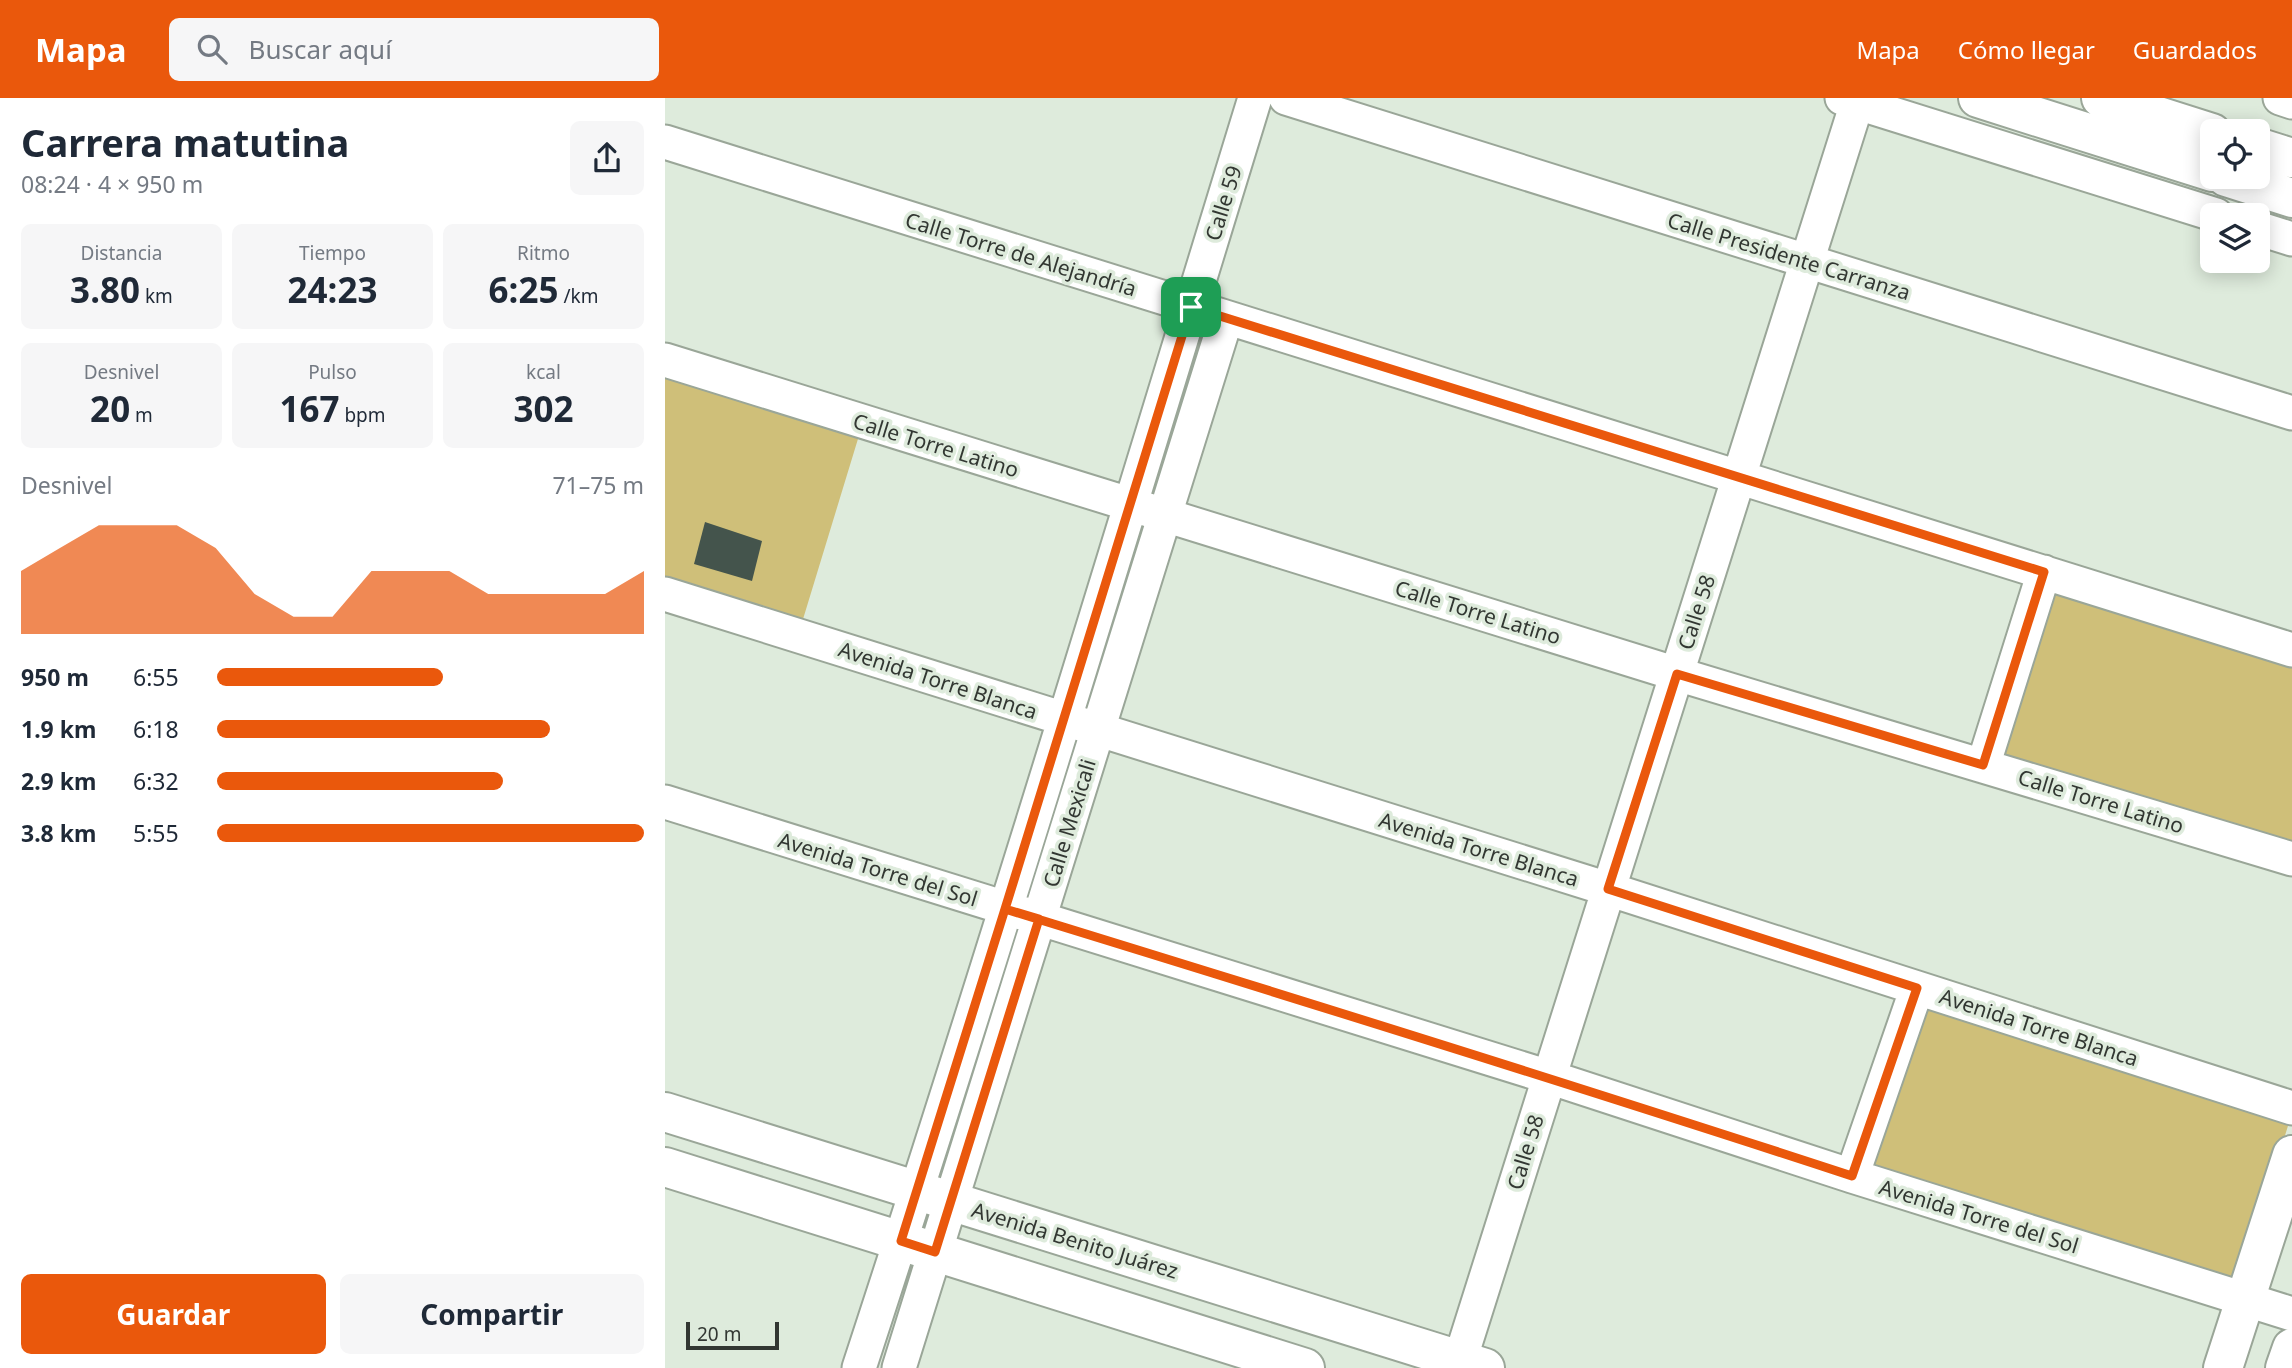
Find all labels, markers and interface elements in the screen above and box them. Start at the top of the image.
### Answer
search box [169,18,659,81]
text: Mapa [35,27,127,72]
icon: search [193,30,231,68]
text: Buscar aquí [249,31,392,67]
text: Mapa [1856,33,1920,66]
text: Cómo llegar [1958,33,2095,66]
text: Guardados [2133,33,2257,66]
text: Carrera matutina [21,116,349,168]
map controls [2200,119,2270,273]
button: locate [2200,119,2270,189]
button: share [570,121,644,195]
street label: Calle 59 [1198,162,1248,244]
text: 08:24 · 4 × 950 m [21,168,203,200]
button: layers [2200,203,2270,273]
street label: Calle Torre de Alejandría [902,205,1140,303]
street label: Calle Presidente Carranza [1664,206,1914,306]
text: Distancia [81,240,162,266]
text: Tiempo [299,240,366,266]
text: Ritmo [517,240,570,266]
text: 3.80 [70,266,140,313]
text: 24:23 [288,266,377,313]
text: 6:25 [489,266,558,313]
pin [1161,277,1221,337]
text: km [140,283,173,309]
text: /km [558,283,598,309]
icon: arrive [1172,288,1210,326]
text: Desnivel [84,359,159,385]
text: Pulso [308,359,357,385]
text: kcal [526,359,561,385]
text: 20 [90,385,130,432]
text: 167 [279,385,339,432]
text: 302 [513,385,574,432]
text: m [130,402,153,428]
text: bpm [339,402,386,428]
street label: Calle Torre Latino [850,406,1022,484]
text: Desnivel [21,469,113,501]
text: 71–75 m [552,469,644,501]
street label: Calle 58 [1671,571,1721,653]
street label: Calle Torre Latino [1392,573,1564,651]
street label: Avenida Torre Blanca [835,635,1041,725]
text: 950 m [21,661,89,693]
text: 6:55 [133,661,179,693]
text: 1.9 km [21,713,96,745]
text: 6:18 [133,713,179,745]
street label: Calle Mexicali [1036,755,1102,891]
street label: Calle Torre Latino [2015,762,2187,840]
text: 2.9 km [21,765,96,797]
text: 6:32 [133,765,179,797]
street label: Avenida Torre Blanca [1376,805,1582,893]
text: 3.8 km [21,817,96,849]
text: 5:55 [133,817,179,849]
street label: Avenida Torre del Sol [775,825,981,913]
street label: Avenida Torre Blanca [1936,982,2142,1072]
street label: Calle 58 [1500,1111,1550,1193]
street label: Avenida Torre del Sol [1876,1172,2082,1260]
street label: Avenida Benito Juárez [968,1195,1182,1285]
button: Guardar [21,1274,326,1354]
button: Compartir [340,1274,644,1354]
scale bar [686,1319,779,1351]
text: 20 m [697,1321,741,1347]

